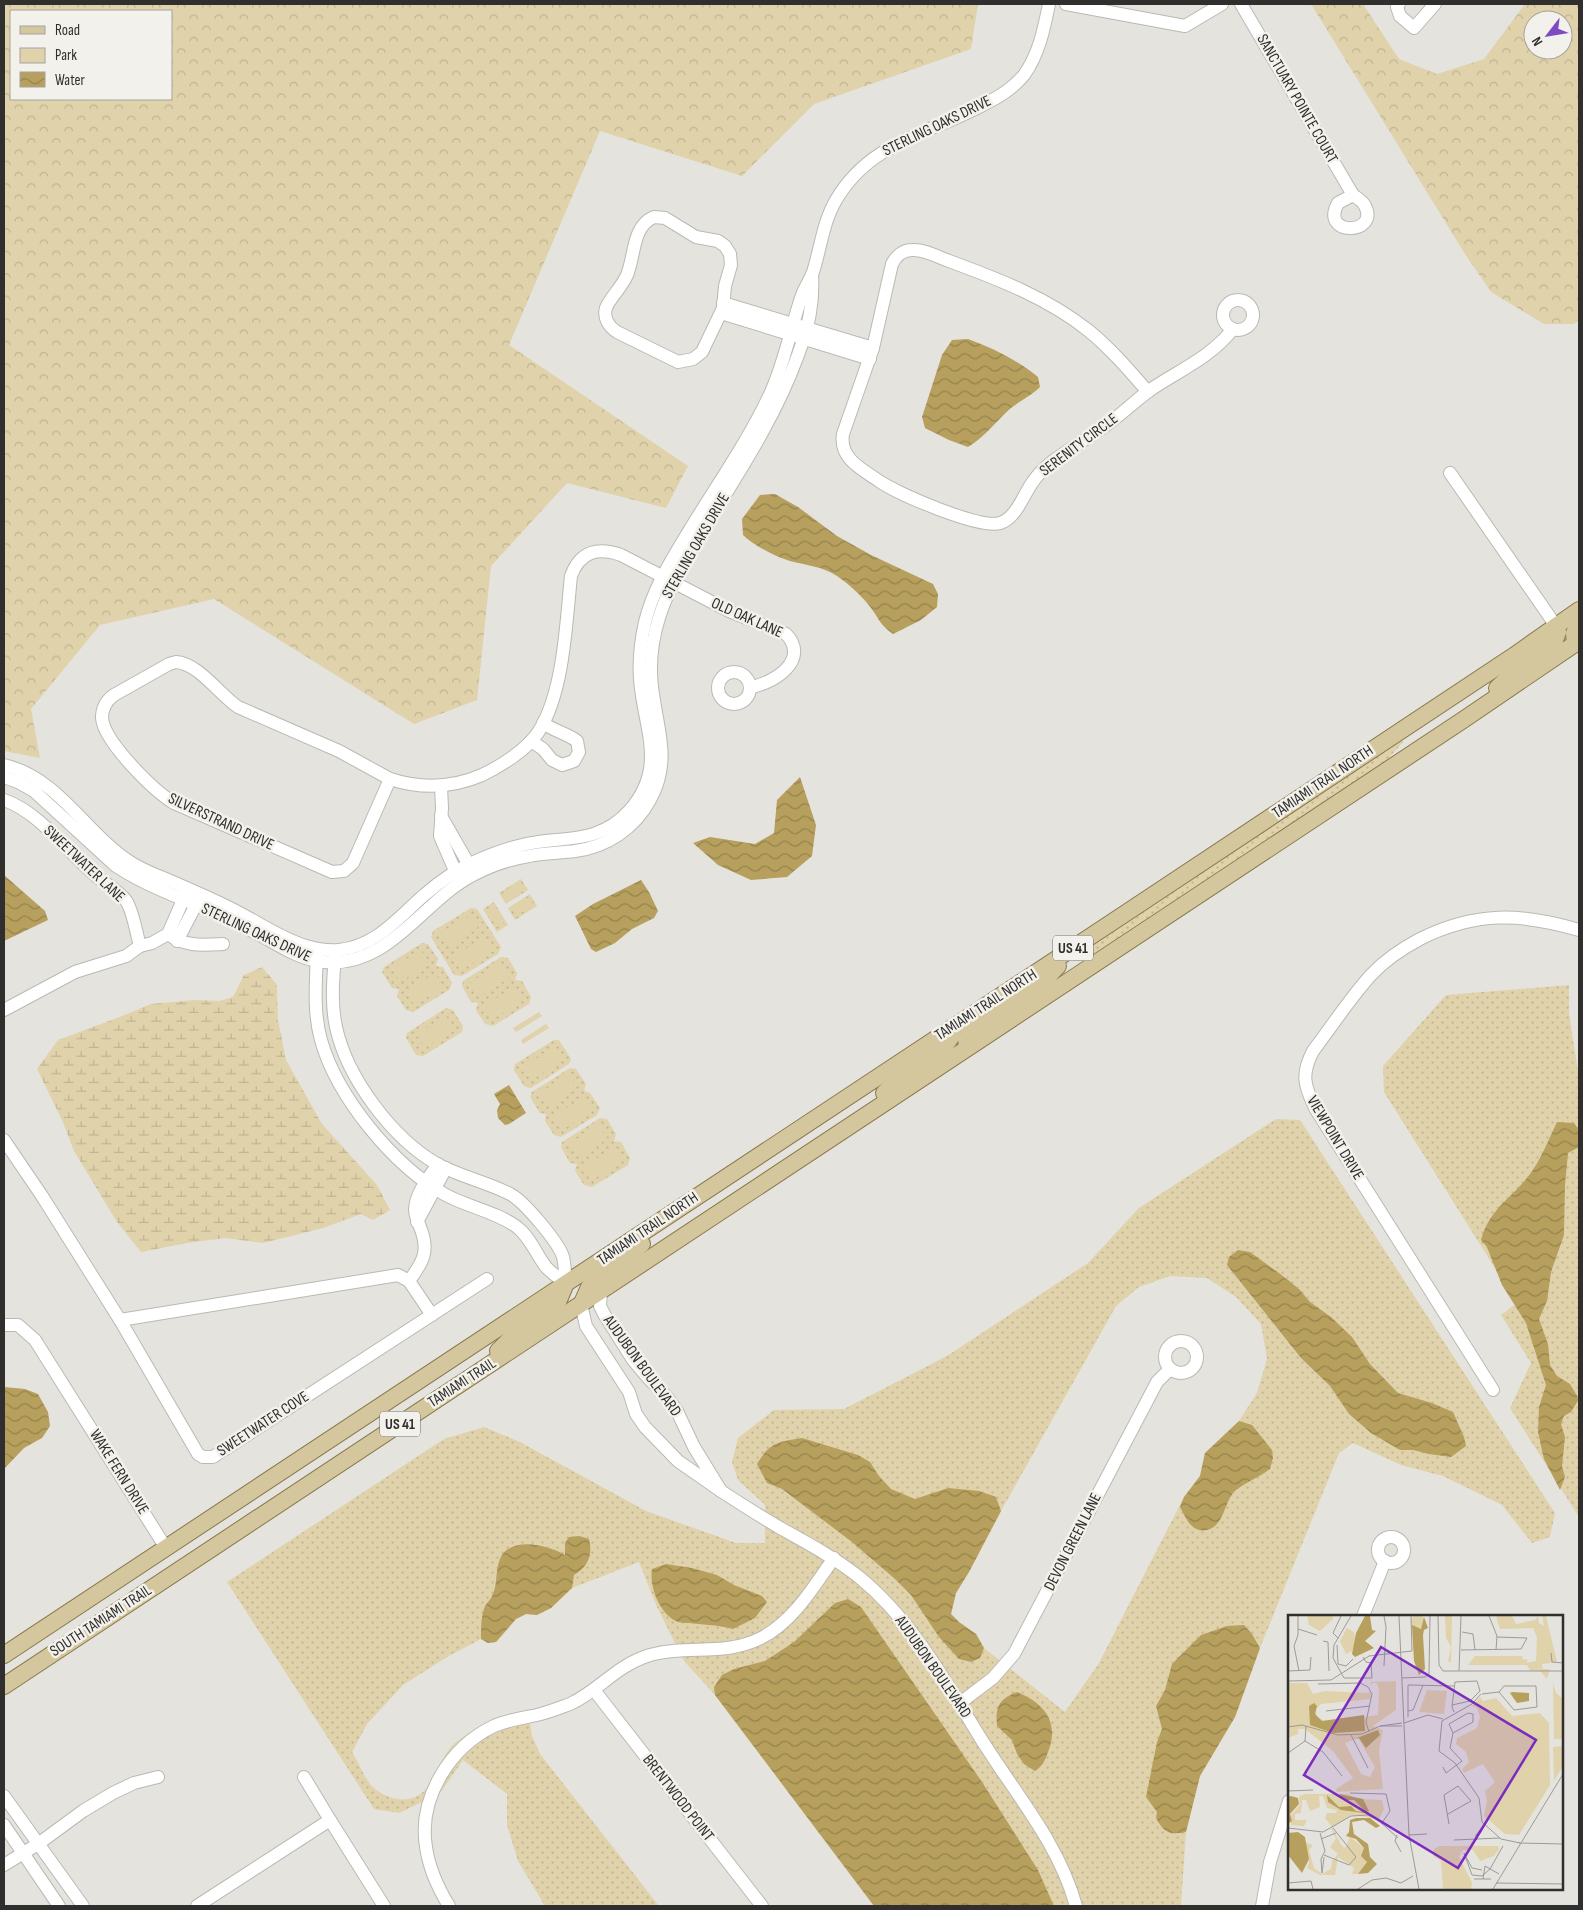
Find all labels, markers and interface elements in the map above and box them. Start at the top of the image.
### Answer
legend [10,10,172,100]
north arrow [1523,10,1573,60]
text: Road [55,21,80,40]
street label: SANCTUARY POINTE COURT [1252,31,1342,167]
text: N [1528,34,1546,49]
text: Park [55,46,77,65]
text: Water [55,71,86,90]
street label: STERLING OAKS DRIVE [880,91,994,161]
street label: SERENITY CIRCLE [1036,409,1122,481]
street label: STERLING OAKS DRIVE [658,490,734,602]
street label: OLD OAK LANE [708,594,786,642]
street label: TAMIAMI TRAIL NORTH [1269,741,1377,823]
street label: SILVERSTRAND DRIVE [165,789,277,855]
street label: SWEETWATER LANE [40,822,128,906]
street label: STERLING OAKS DRIVE [198,899,314,967]
road number: US 41 [1053,936,1093,960]
street label: TAMIAMI TRAIL NORTH [931,965,1041,1045]
street label: VIEWPOINT DRIVE [1302,1092,1368,1184]
street label: TAMIAMI TRAIL NORTH [594,1188,702,1270]
street label: AUDUBON BOULEVARD [598,1311,685,1420]
street label: TAMIAMI TRAIL [424,1354,500,1412]
street label: SWEETWATER COVE [214,1387,312,1461]
road number: US 41 [380,1412,420,1436]
street label: WAKE FERN DRIVE [85,1426,153,1518]
street label: DEVON GREEN LANE [1040,1490,1106,1594]
street label: SOUTH TAMIAMI TRAIL [47,1581,155,1661]
street label: AUDUBON BOULEVARD [890,1611,975,1722]
inset map [1288,1615,1563,1890]
street label: BRENTWOOD POINT [638,1751,718,1846]

